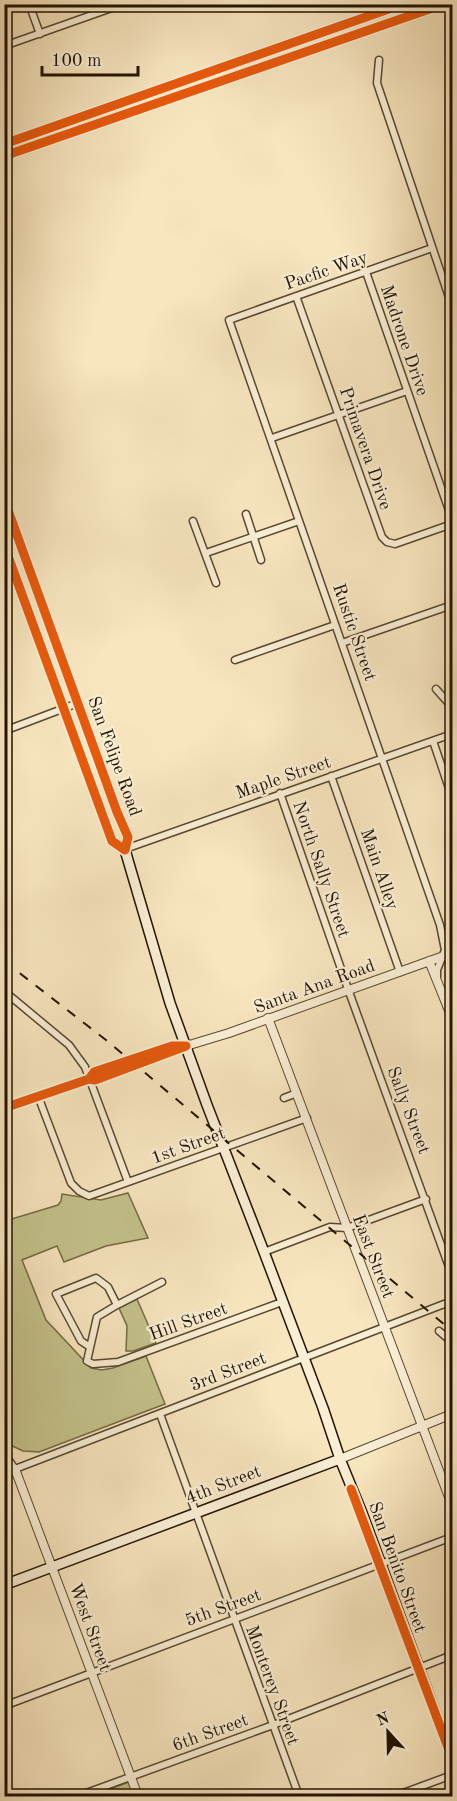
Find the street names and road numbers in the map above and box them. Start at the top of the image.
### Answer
street label: Pacfic Way [282,248,371,294]
street label: Madrone Drive [377,283,431,398]
street label: Primavera Drive [336,385,394,512]
street label: Rustic Street [329,581,379,684]
street label: San Felipe Road [84,694,144,819]
street label: Maple Street [234,753,333,803]
street label: North Sally Street [289,799,353,940]
street label: Main Alley [357,826,402,913]
street label: Santa Ana Road [251,957,377,1017]
street label: Sally Street [383,1064,433,1157]
street label: 1st Street [149,1124,228,1168]
street label: East Street [349,1212,397,1301]
street label: Hill Street [147,1300,230,1344]
street label: 3rd Street [188,1349,269,1395]
street label: 4th Street [183,1462,264,1508]
street label: San Benito Street [365,1499,429,1635]
street label: West Street [66,1581,114,1674]
street label: 5th Street [183,1586,264,1630]
street label: Monterey Street [242,1623,302,1748]
street label: 6th Street [170,1711,251,1755]

